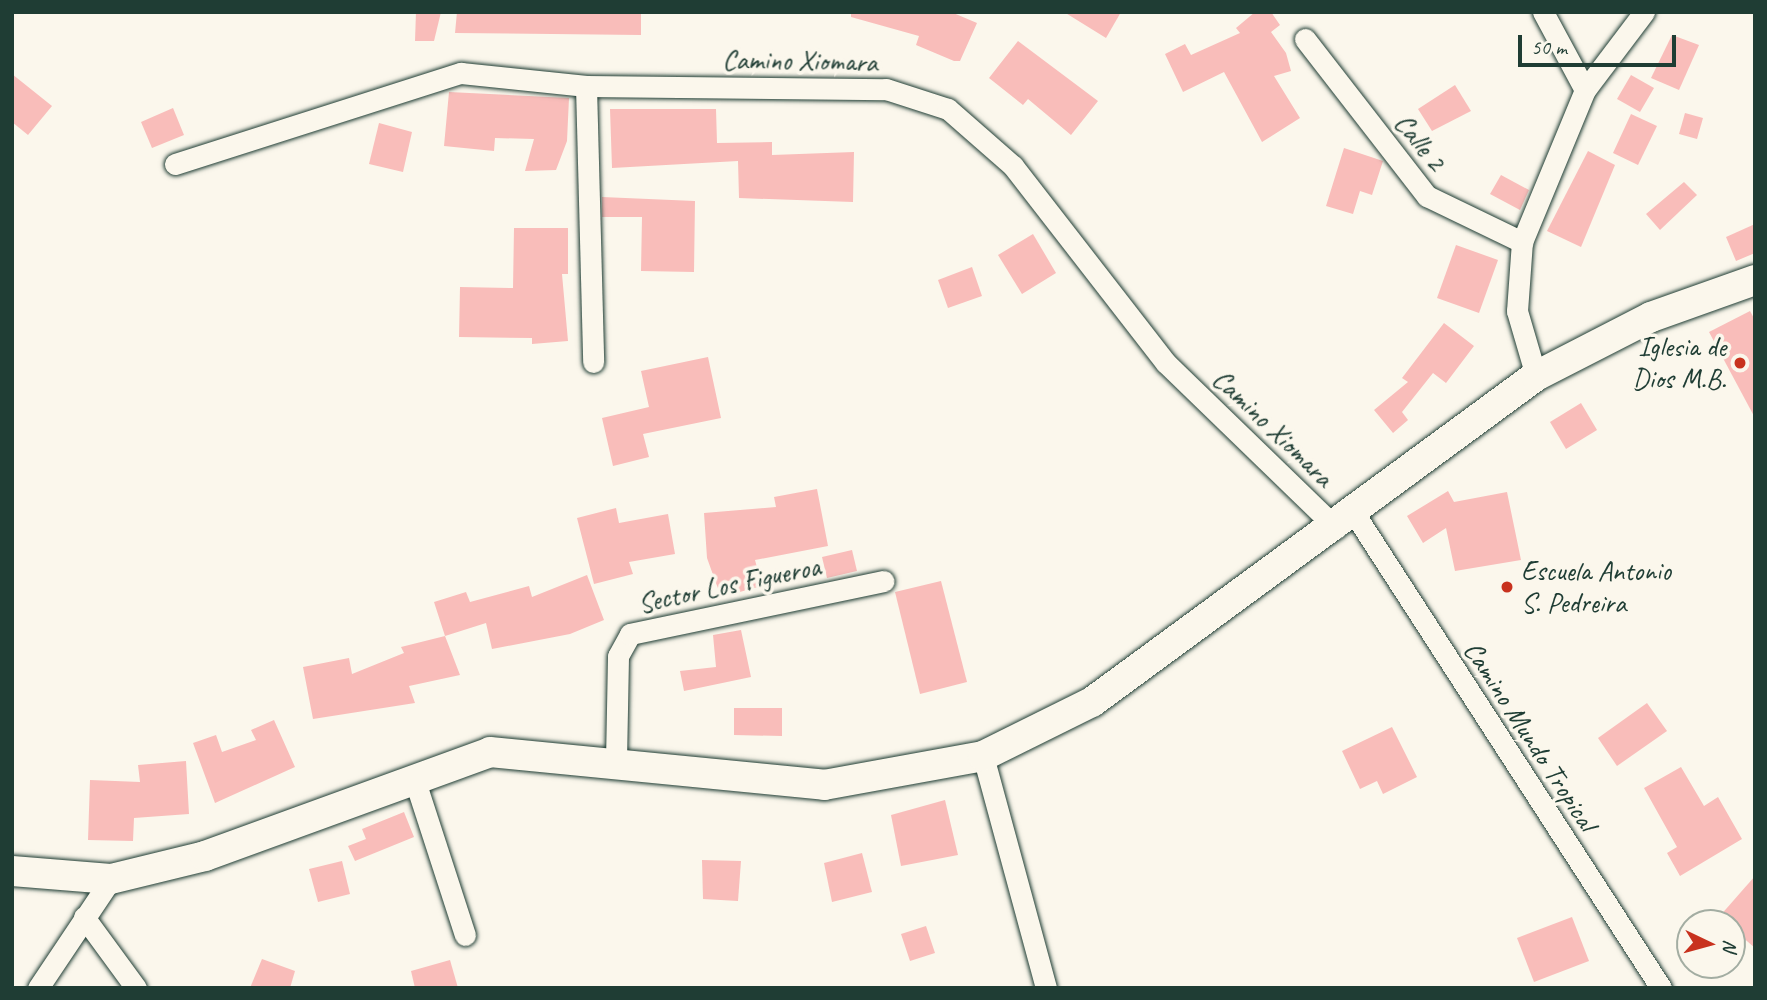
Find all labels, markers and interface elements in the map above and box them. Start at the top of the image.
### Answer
scale bar [1522,21,1680,65]
text: 50 m [1531,34,1567,60]
street label: Camino Xiomara [722,43,878,79]
street label: Calle 2 [1387,107,1453,177]
place label: Iglesia de Dios M.B. [1632,330,1726,396]
marker: Iglesia de Dios M.B. [1732,355,1748,371]
street label: Camino Xiomara [1206,362,1340,494]
street label: Sector Los Figueroa [635,549,823,621]
place label: Escuela Antonio S. Pedreira [1521,554,1671,620]
marker: Escuela Antonio S. Pedreira [1499,579,1515,595]
street label: Camino Mundo Tropical [1456,635,1604,837]
north arrow [1676,909,1746,979]
text: N [1717,939,1742,953]

